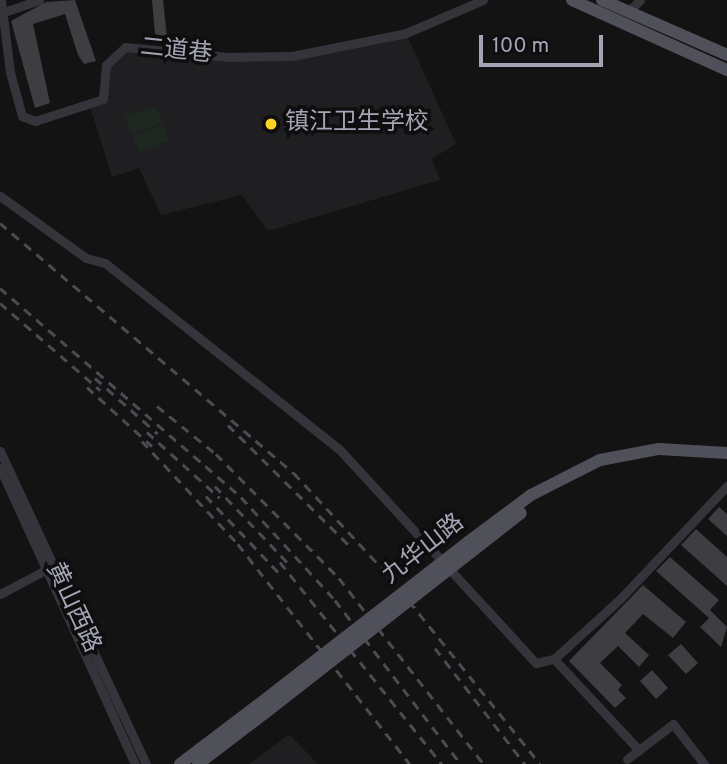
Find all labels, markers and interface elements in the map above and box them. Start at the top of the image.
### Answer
scale bar [482,21,606,65]
text: 100 m [492,33,549,60]
street label: 二道巷 [139,34,213,70]
place label: 镇江卫生学校 [285,110,429,138]
marker: 镇江卫生学校 [263,116,279,132]
street label: 九华山路 [377,509,471,591]
street label: 黄山西路 [39,558,105,658]

